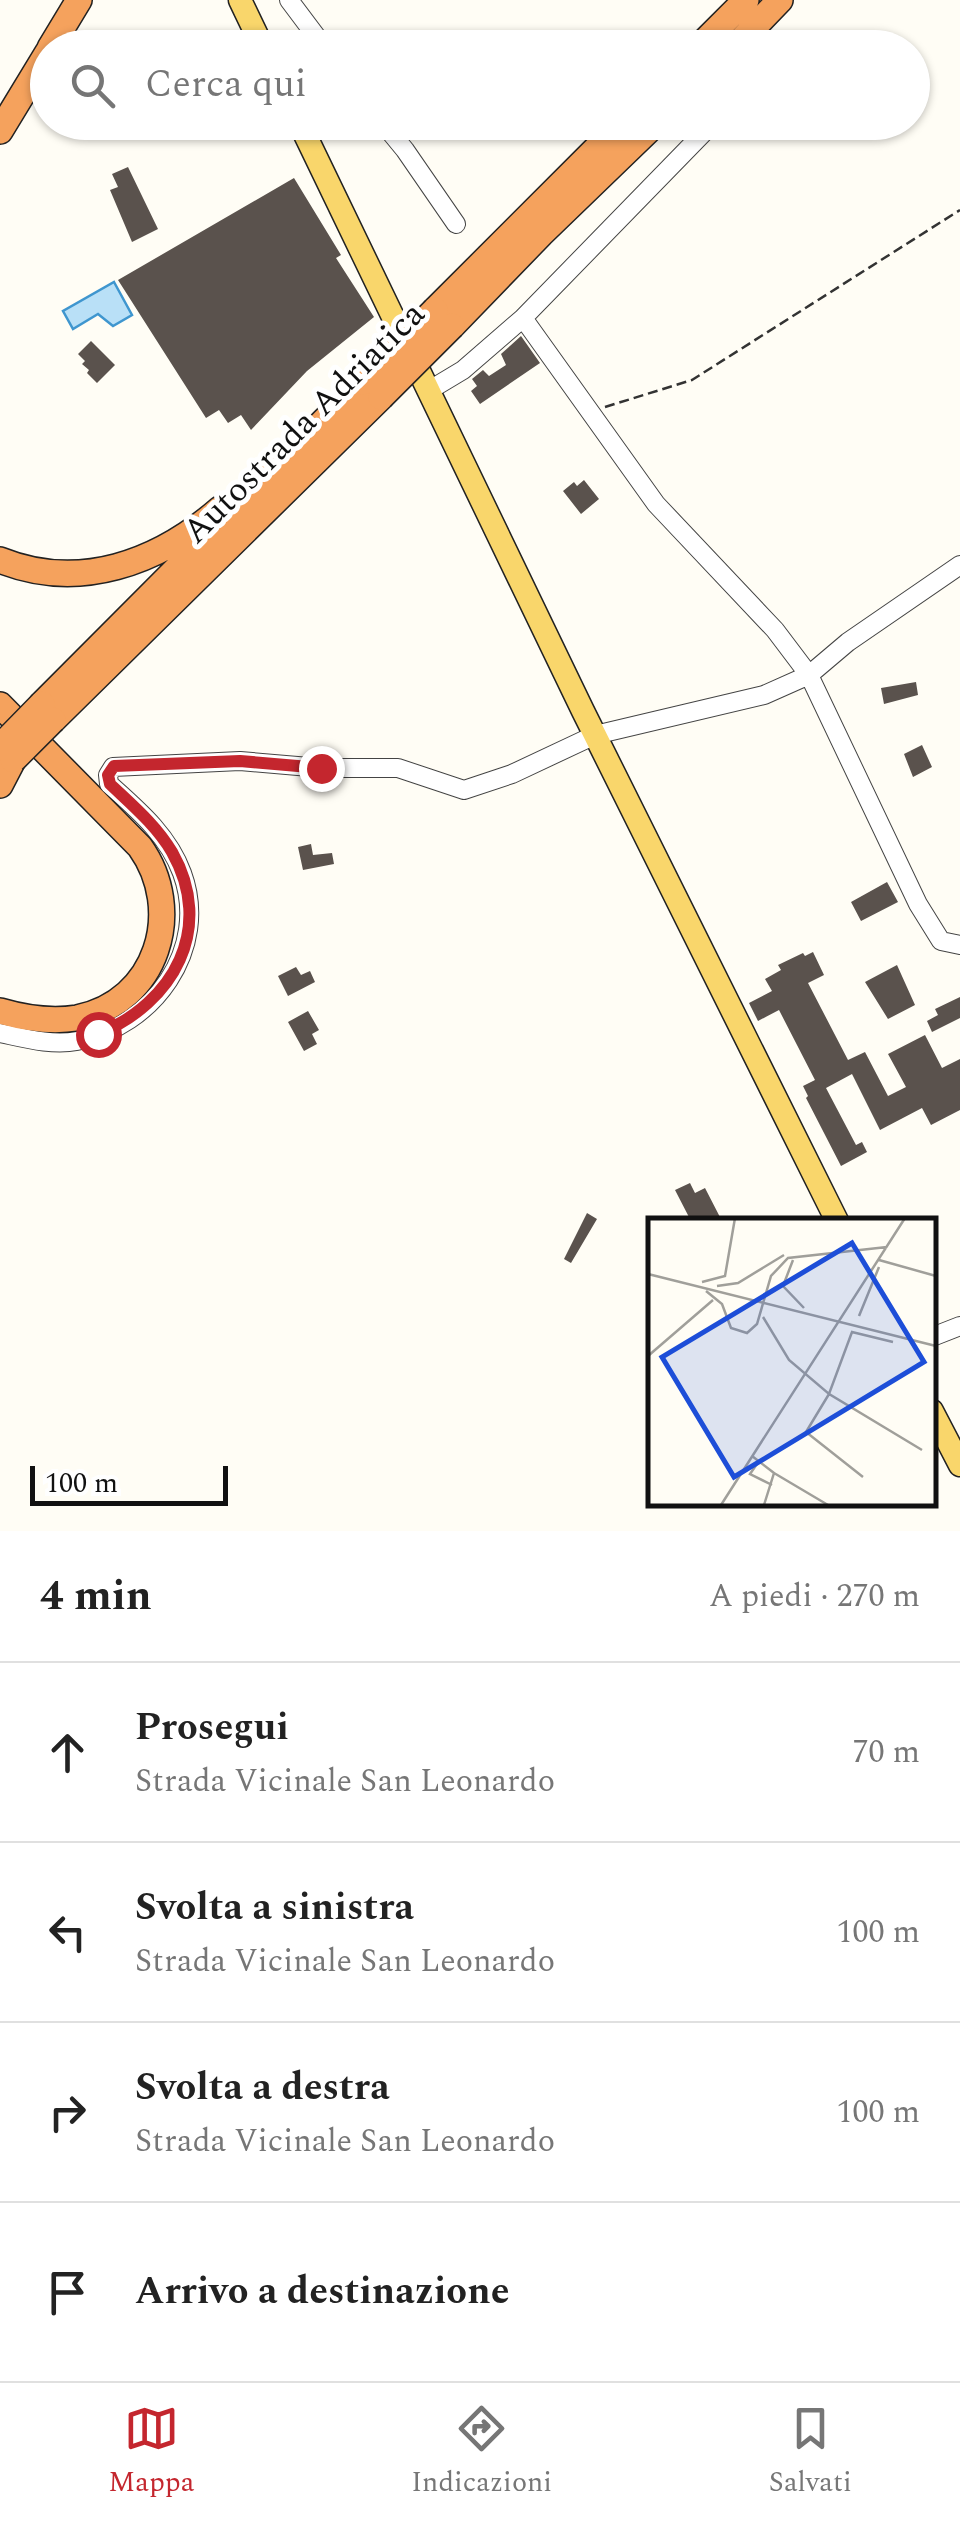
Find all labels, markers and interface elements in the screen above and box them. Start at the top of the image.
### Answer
search box [30,30,930,140]
text: Cerca qui [145,56,307,114]
icon: search [65,58,120,113]
street label: Autostrada Adriatica [170,289,438,557]
route end [299,746,345,792]
route start [76,1012,122,1058]
inset map [648,1218,935,1506]
scale bar [30,1461,228,1506]
text: 100 m [45,1462,118,1505]
text: 4 min [40,1565,152,1628]
text: A piedi · 270 m [709,1572,920,1621]
text: Prosegui [135,1699,289,1757]
icon: ahead [40,1725,95,1780]
text: 70 m [852,1728,920,1777]
text: Strada Vicinale San Leonardo [135,1757,555,1806]
text: Svolta a sinistra [135,1879,414,1937]
icon: left [40,1905,95,1960]
text: 100 m [836,1908,920,1957]
text: Strada Vicinale San Leonardo [135,1937,555,1986]
text: Svolta a destra [135,2059,390,2117]
icon: right [40,2085,95,2140]
text: 100 m [836,2088,920,2137]
text: Strada Vicinale San Leonardo [135,2117,555,2166]
text: Arrivo a destinazione [135,2263,510,2321]
icon: arrive [40,2265,95,2320]
tab: Mappa [108,2401,194,2504]
tab: Indicazioni [411,2401,552,2504]
tab: Salvati [769,2401,852,2504]

